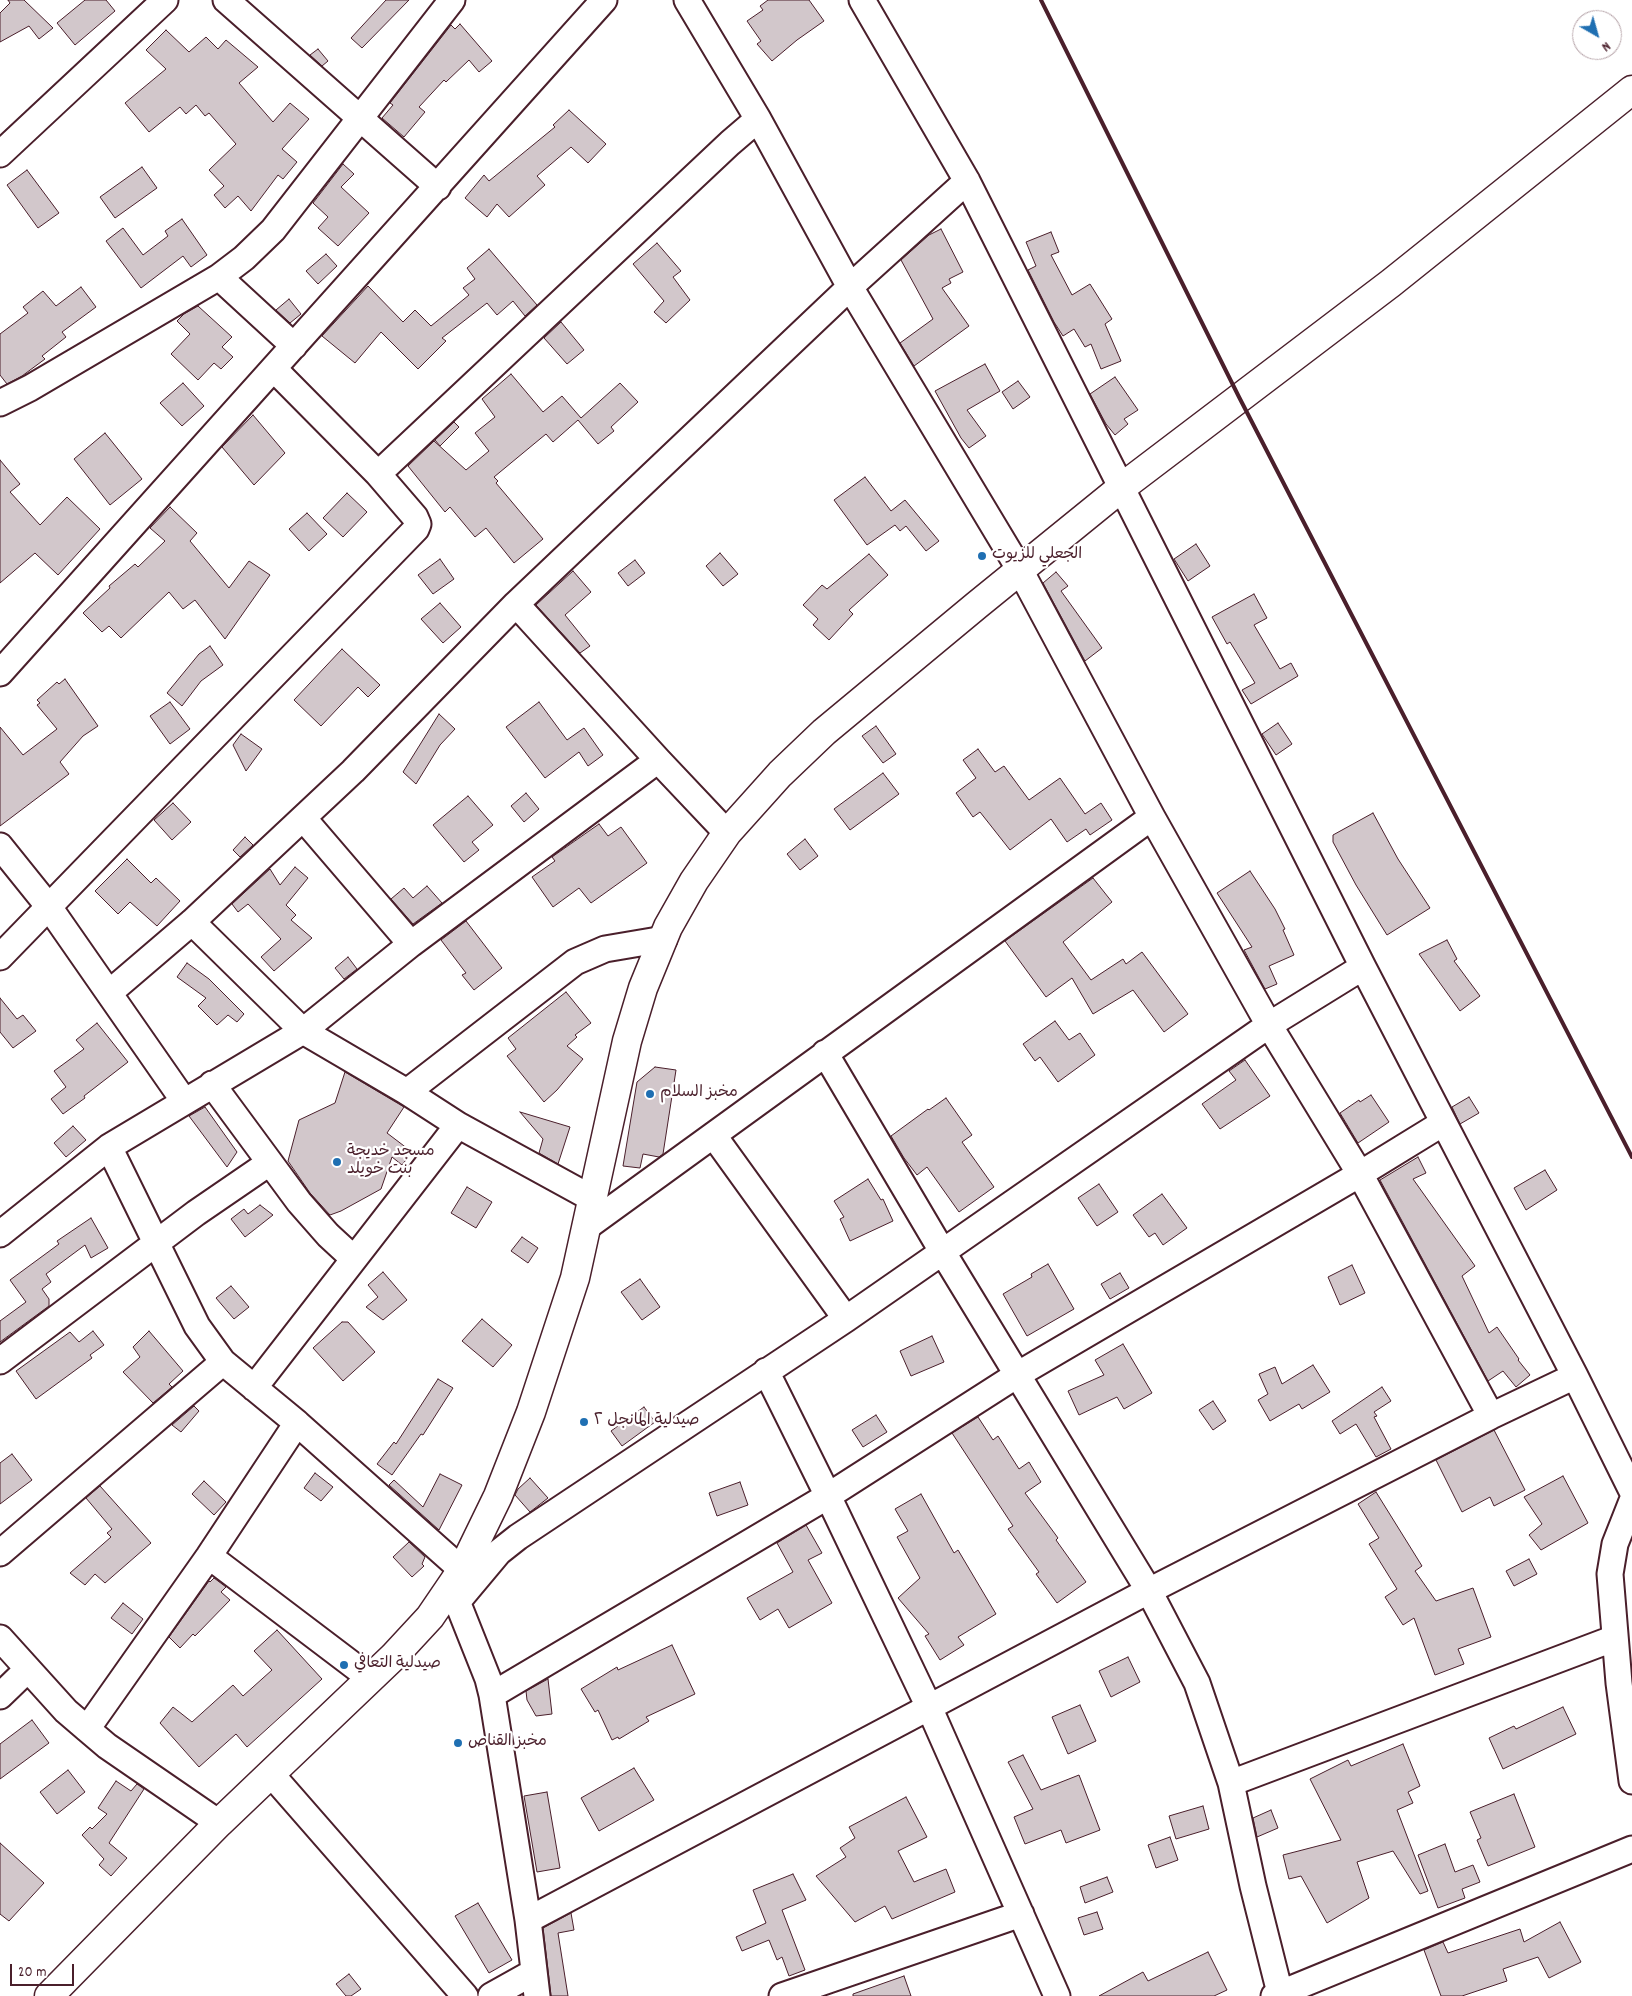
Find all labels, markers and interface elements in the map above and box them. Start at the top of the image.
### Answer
north arrow [1572,10,1622,60]
text: N [1597,36,1615,56]
place label: الجعلي للزيوت [992,546,1082,566]
marker: الجعلي للزيوت [976,550,988,562]
place label: مخبز السلام [660,1084,738,1104]
marker: مخبز السلام [644,1088,656,1100]
place label: مسجد خديجة بنت خويلد [347,1143,435,1181]
marker: مسجد خديجة بنت خويلد [331,1156,343,1168]
place label: صيدلية المانجل ٢ [594,1412,699,1432]
marker: صيدلية المانجل ٢ [578,1416,590,1428]
place label: صيدلية التعافي [354,1655,441,1675]
marker: صيدلية التعافي [338,1659,350,1671]
place label: مخبز القناص [468,1733,547,1753]
marker: مخبز القناص [452,1737,464,1749]
scale bar [12,1954,76,1986]
text: 20 m [18,1962,46,1984]

